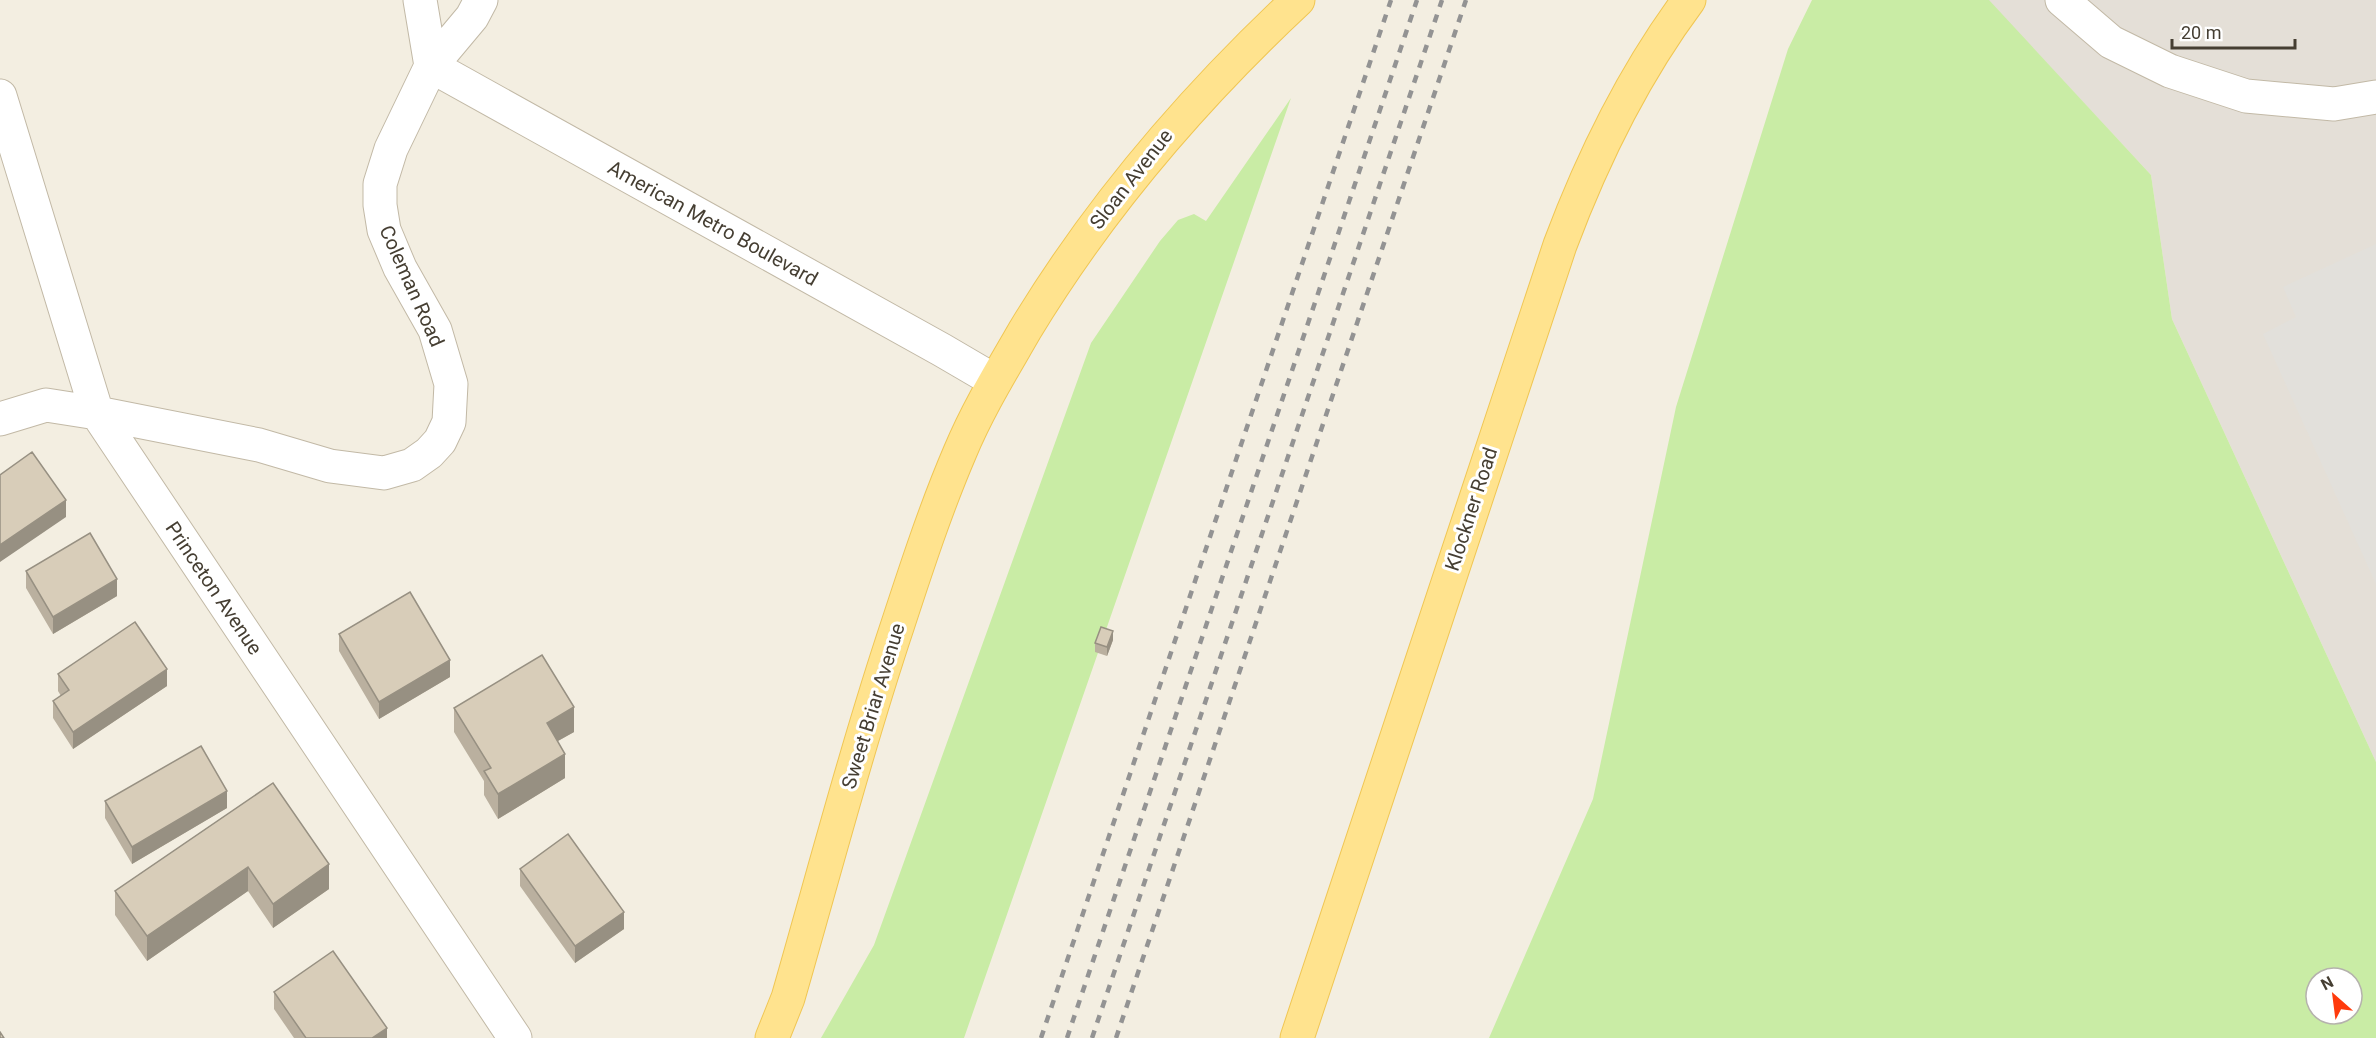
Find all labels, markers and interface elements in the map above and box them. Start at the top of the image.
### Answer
scale bar [2172,12,2295,50]
text: 20 m [2181,22,2221,43]
street label: Sloan Avenue [1084,124,1178,234]
street label: American Metro Boulevard [604,155,822,291]
street label: Coleman Road [375,222,449,350]
street label: Klockner Road [1440,444,1502,574]
street label: Princeton Avenue [161,517,267,659]
street label: Sweet Briar Avenue [836,620,910,792]
north arrow [2304,966,2364,1026]
text: N [2318,972,2337,994]

